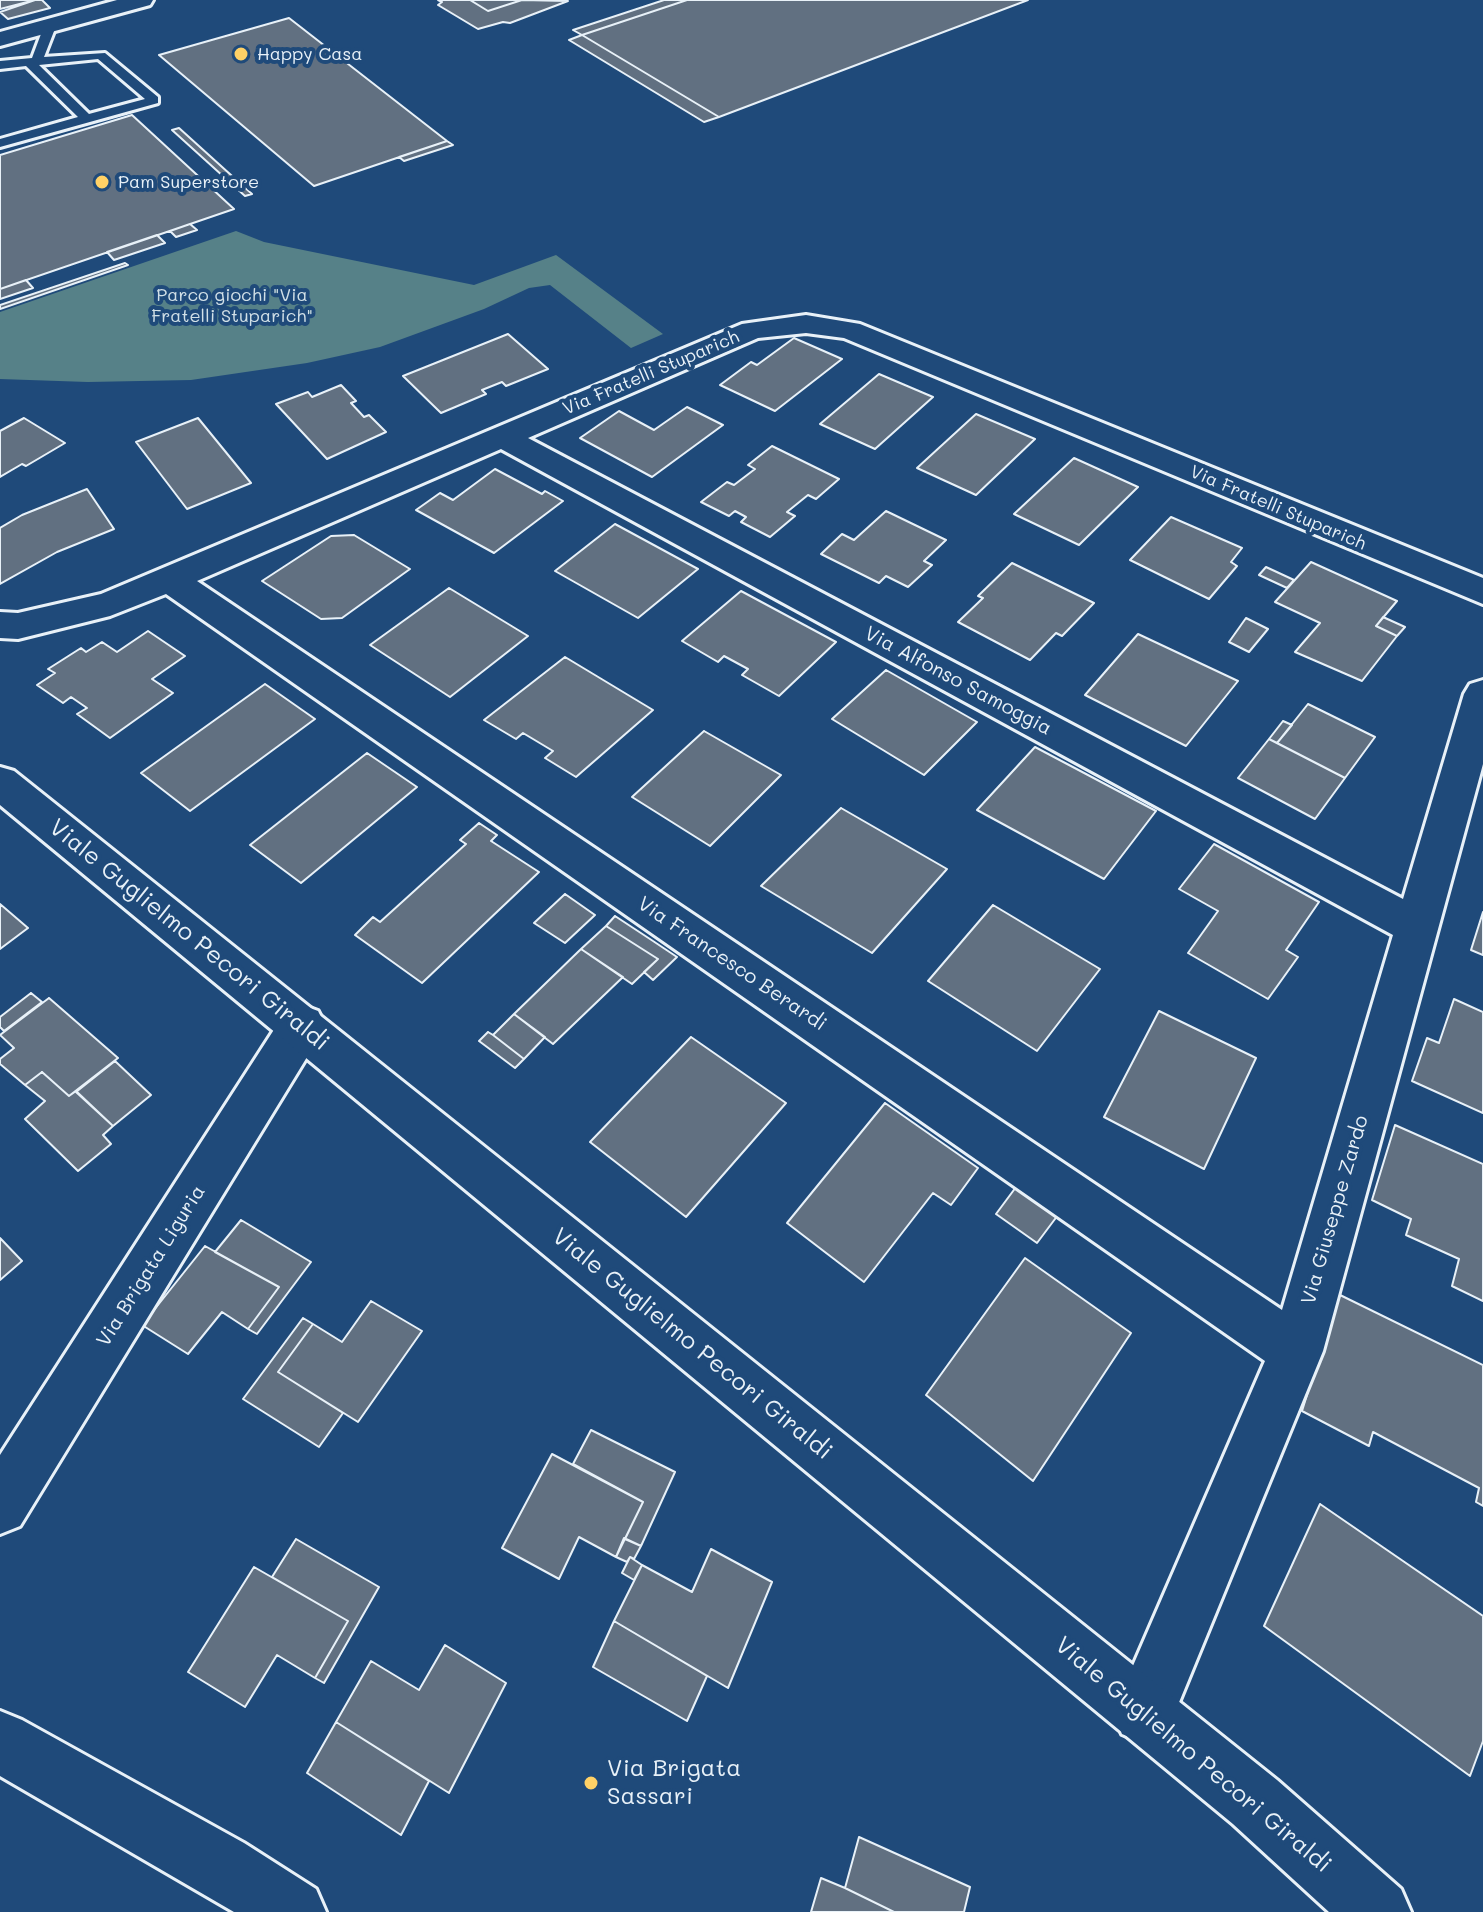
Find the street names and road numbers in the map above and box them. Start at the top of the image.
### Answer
street label: Via Fratelli Stuparich [560,326,742,420]
street label: Via Fratelli Stuparich [1187,461,1369,555]
street label: Via Alfonso Samoggia [860,621,1056,741]
street label: Viale Guglielmo Pecori Giraldi [43,813,335,1057]
street label: Via Francesco Berardi [633,892,831,1036]
street label: Via Giuseppe Zardo [1296,1113,1374,1307]
street label: Via Brigata Liguria [92,1181,210,1351]
street label: Viale Guglielmo Pecori Giraldi [546,1222,838,1466]
street label: Viale Guglielmo Pecori Giraldi [1049,1631,1337,1879]

